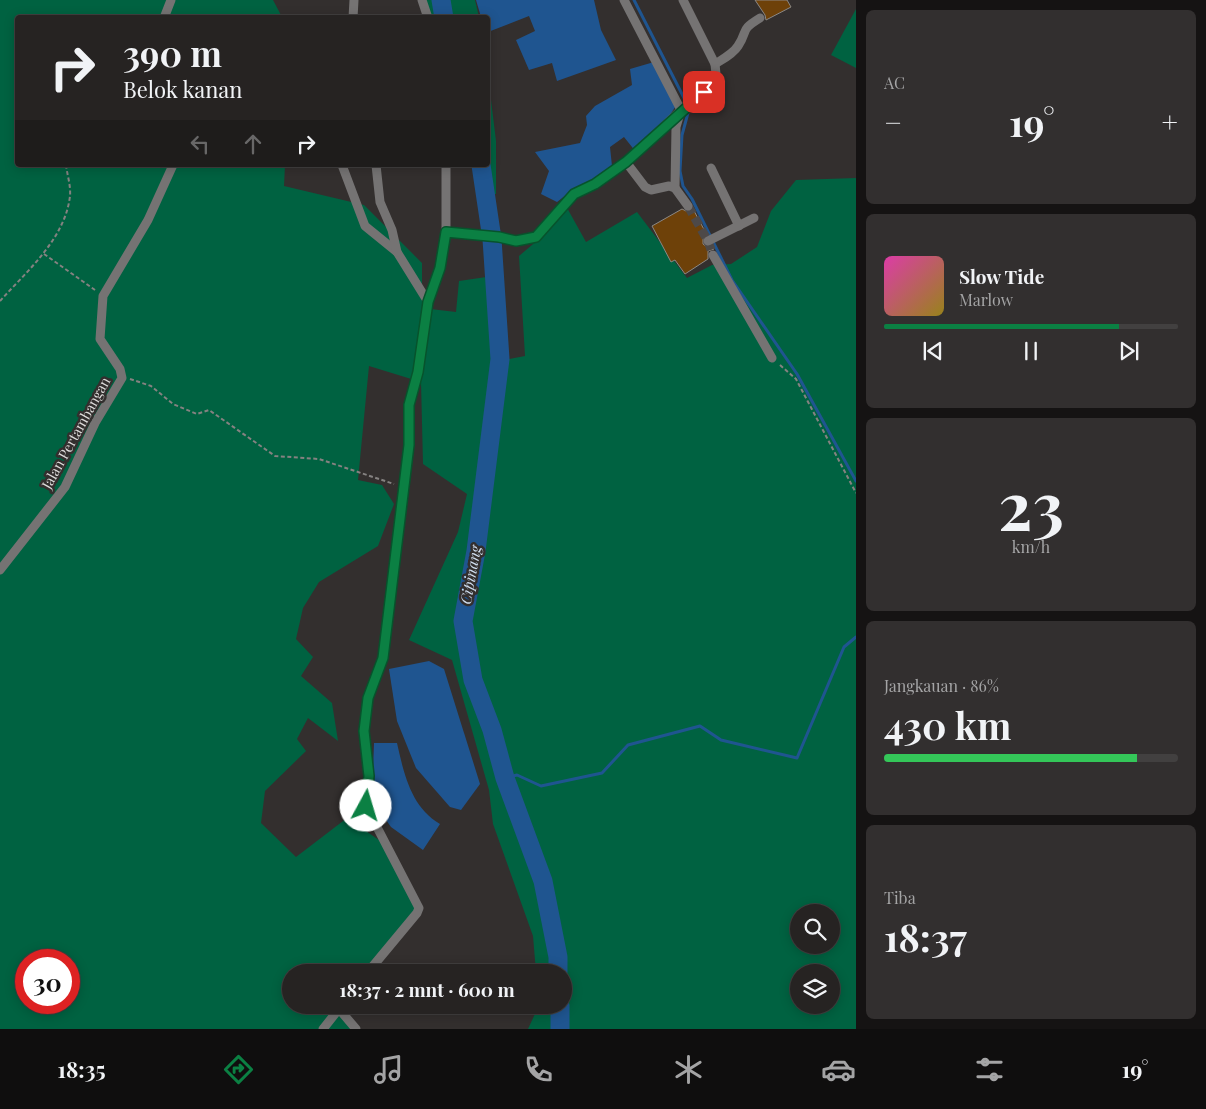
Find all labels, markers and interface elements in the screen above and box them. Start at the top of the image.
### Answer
text: 390 m [123,29,222,76]
icon: right [40,35,105,100]
pin [683,71,725,113]
text: AC [884,72,905,93]
text: Belok kanan [123,74,242,104]
icon: arrive [690,78,718,106]
text: 19° [1009,96,1055,147]
text: − [884,103,902,140]
text: + [1162,103,1178,140]
icon: left [186,130,214,158]
icon: ahead [239,130,267,158]
icon: right [292,130,320,158]
text: Slow Tide [959,263,1044,289]
text: Marlow [959,289,1013,310]
icon: previous [919,337,947,365]
icon: pause [1017,337,1045,365]
icon: next [1115,337,1143,365]
street label: Jalan Pertambangan [36,373,115,493]
text: 23 [998,460,1064,546]
text: km/h [1012,536,1050,557]
water label: Cipinang [455,543,485,606]
text: Jangkauan · 86% [884,675,999,696]
text: 430 km [884,699,1011,750]
position arrow [339,779,391,831]
text: Tiba [884,887,916,908]
map controls [790,904,840,1014]
button: search [790,904,840,954]
text: 18:37 [884,911,967,962]
speed limit sign: 30 [15,949,80,1014]
button: layers [790,964,840,1014]
text: 18:37 · 2 mnt · 600 m [339,976,515,1002]
icon: directions [221,1052,256,1087]
icon: music [371,1052,406,1087]
icon: phone [521,1052,556,1087]
icon: climate [671,1052,706,1087]
icon: car [821,1052,856,1087]
icon: filters [972,1052,1007,1087]
text: 18:35 [58,1054,106,1084]
text: 19° [1122,1054,1148,1084]

